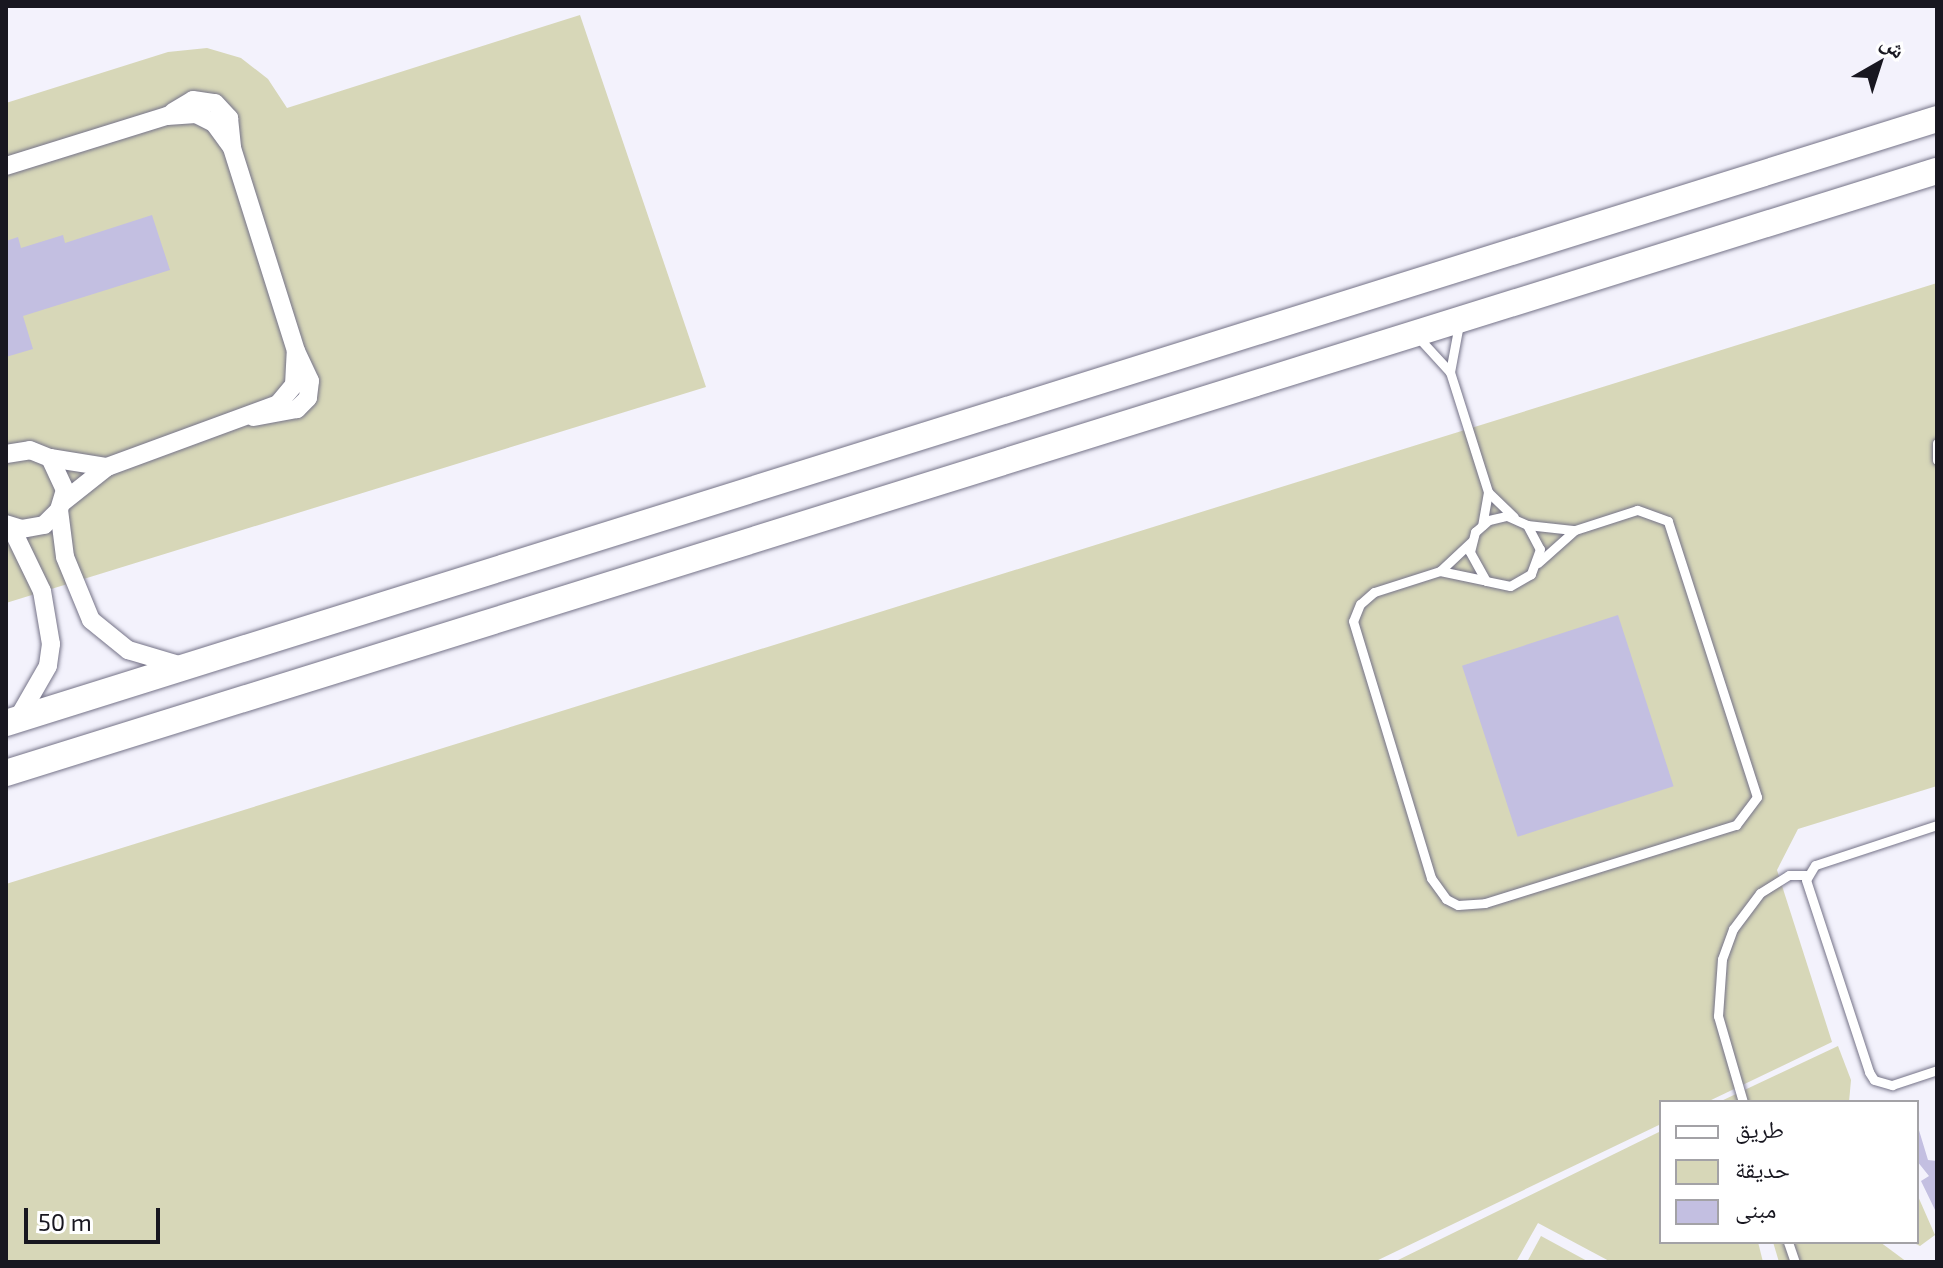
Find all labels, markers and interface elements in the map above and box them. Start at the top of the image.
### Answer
north arrow [1839,24,1919,104]
text: ش [1877,28,1911,63]
legend [1659,1100,1919,1244]
text: طريق [1735,1114,1784,1143]
text: حديقة [1735,1154,1790,1183]
scale bar [28,1192,164,1242]
text: مبنى [1735,1194,1776,1223]
text: 50 m [38,1207,92,1236]

